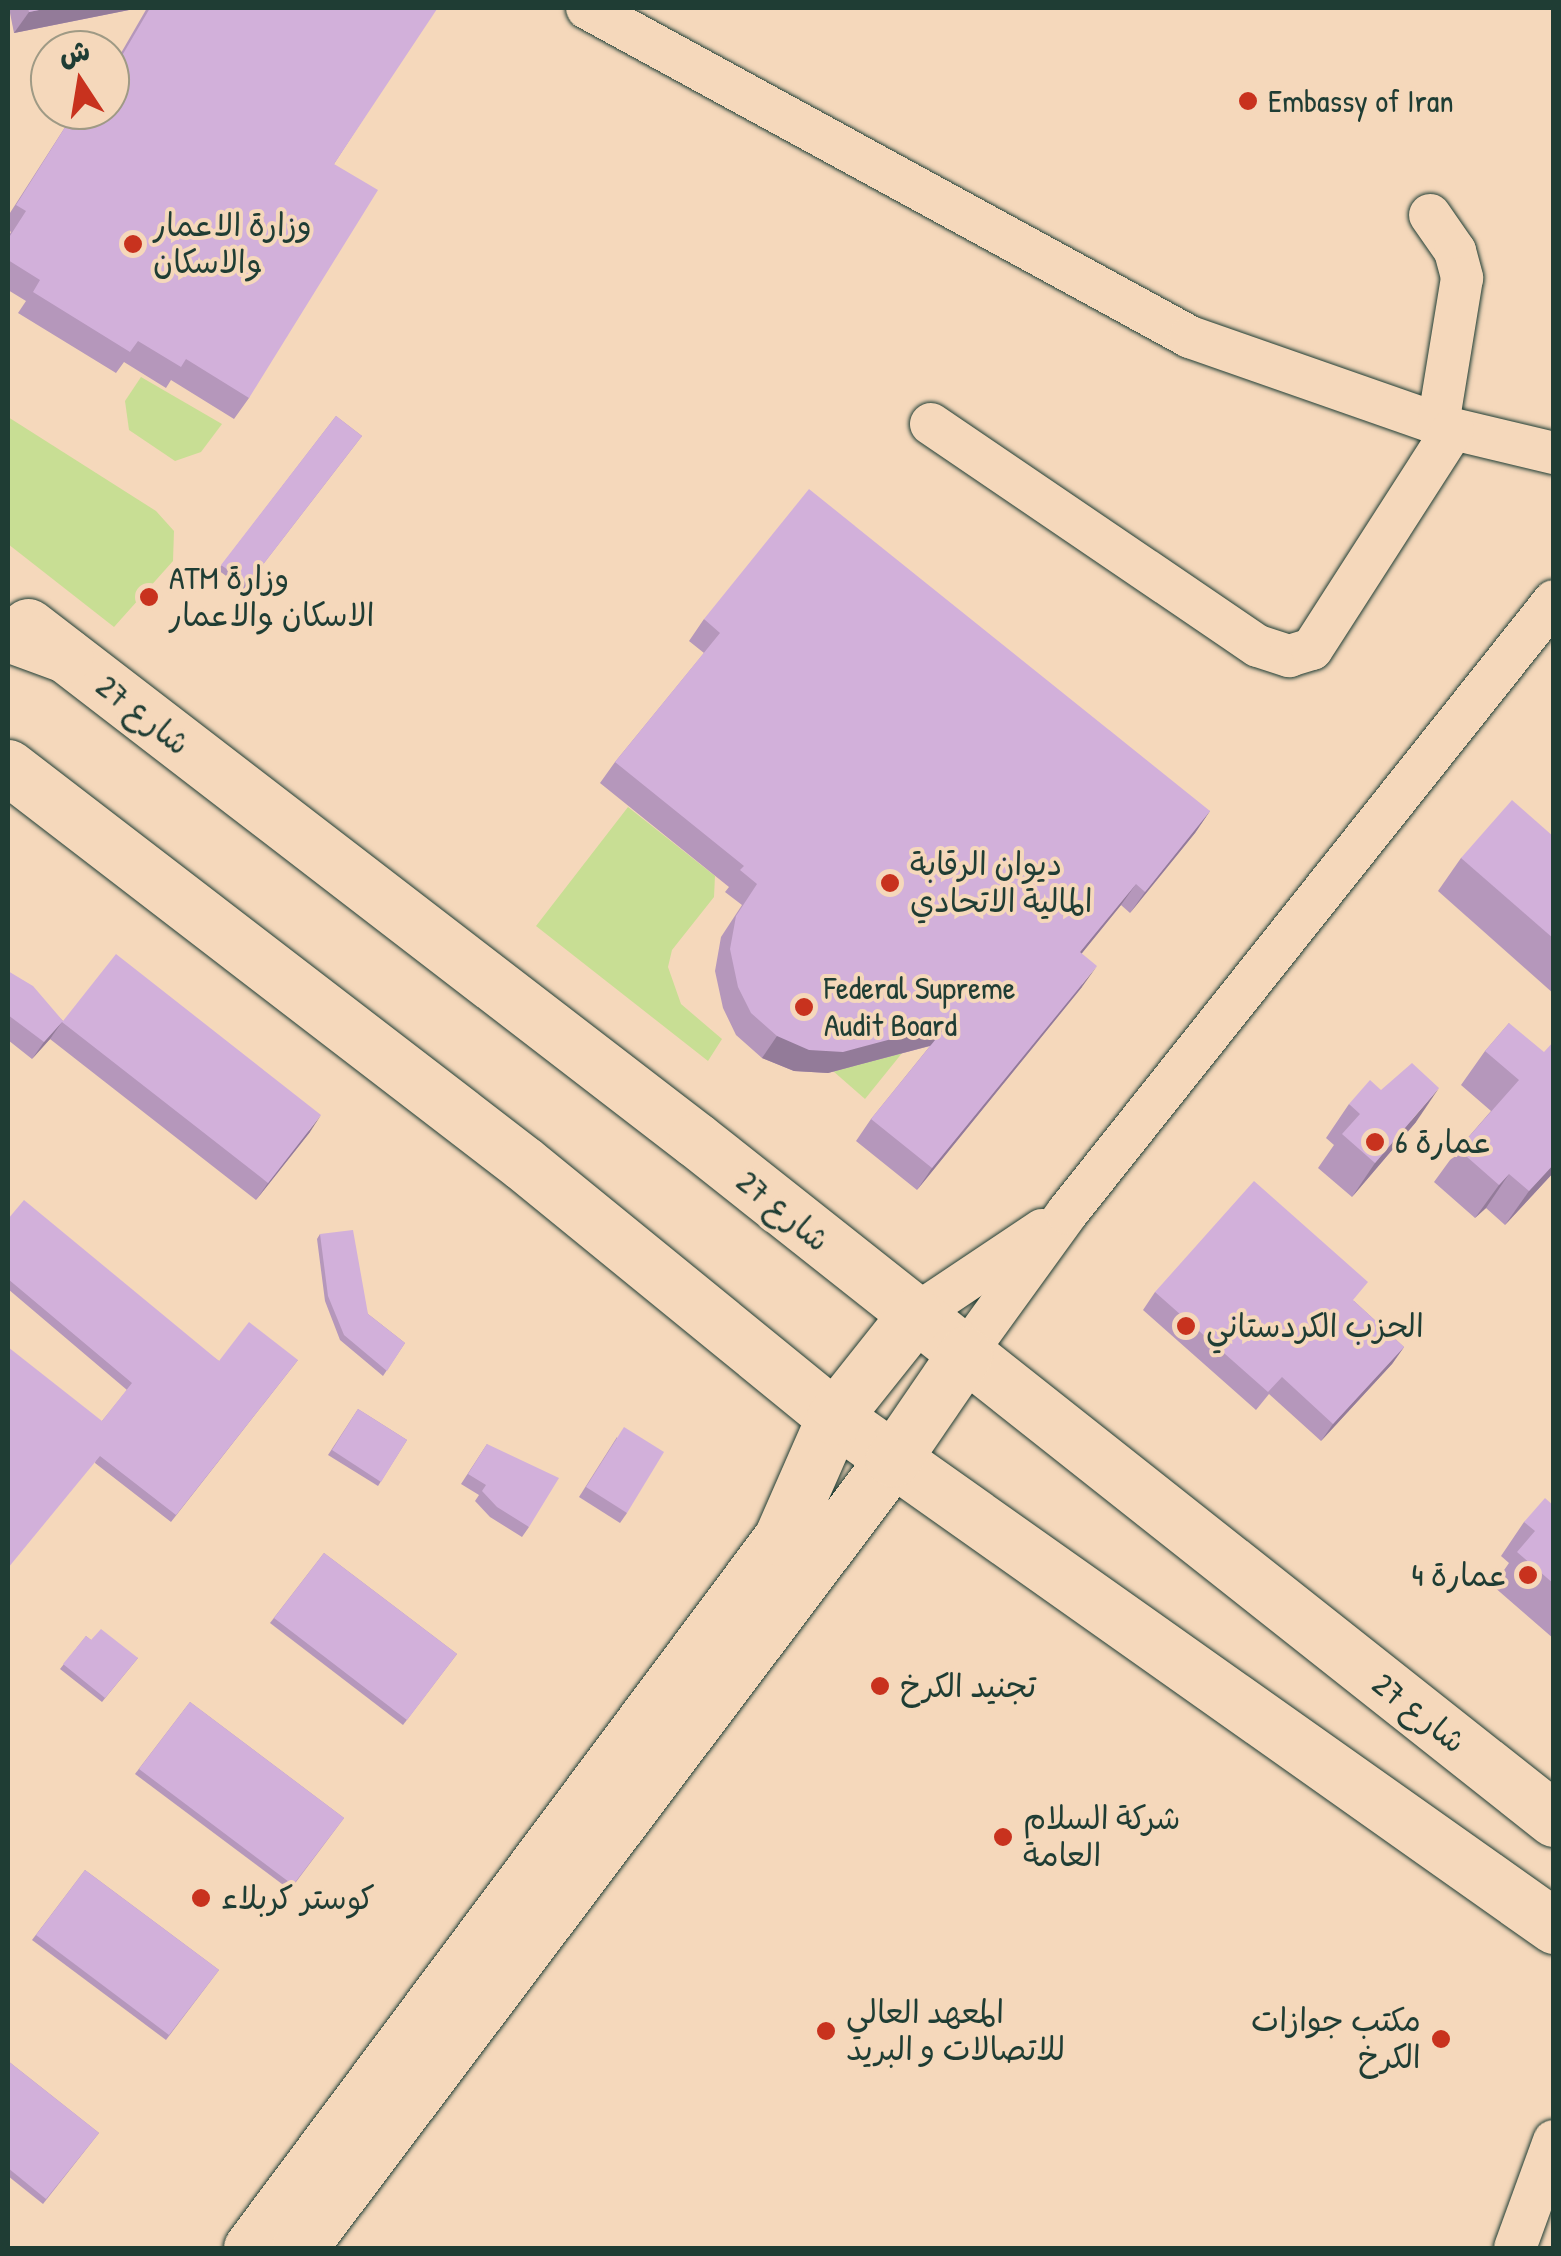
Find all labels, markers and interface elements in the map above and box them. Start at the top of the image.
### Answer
north arrow [30,30,130,130]
text: ش [55,31,93,74]
place label: Embassy of Iran [1268,82,1454,120]
marker: Embassy of Iran [1237,90,1259,112]
place label: وزارة الاعمار والاسكان [153,207,312,282]
marker: وزارة الاعمار والاسكان [122,233,144,255]
place label: ATM وزارة الاسكان والاعمار [169,560,375,635]
marker: ATM وزارة الاسكان والاعمار [138,586,160,608]
street label: شارع 27 [89,667,197,763]
place label: ديوان الرقابة المالية الاتحادي [910,846,1093,921]
marker: ديوان الرقابة المالية الاتحادي [879,872,901,894]
place label: Federal Supreme Audit Board [824,970,1015,1045]
marker: Federal Supreme Audit Board [793,996,815,1018]
place label: عمارة 6 [1395,1123,1492,1161]
marker: عمارة 6 [1364,1131,1386,1153]
street label: شارع 27 [729,1162,837,1260]
place label: الحزب الكردستاني [1206,1307,1424,1345]
marker: الحزب الكردستاني [1175,1315,1197,1337]
place label: عمارة 4 [1411,1556,1508,1594]
marker: عمارة 4 [1517,1564,1539,1586]
street label: شارع 27 [1365,1665,1473,1761]
place label: تجنيد الكرخ [900,1667,1036,1705]
marker: تجنيد الكرخ [869,1675,891,1697]
place label: شركة السلام العامة [1023,1800,1181,1875]
marker: شركة السلام العامة [992,1826,1014,1848]
place label: كوستر كربلاء [221,1879,375,1917]
marker: كوستر كربلاء [190,1887,212,1909]
place label: المعهد العالي للاتصالات و البريد [846,1994,1065,2069]
place label: مكتب جوازات الكرخ [1251,2002,1421,2077]
marker: المعهد العالي للاتصالات و البريد [815,2020,837,2042]
marker: مكتب جوازات الكرخ [1430,2028,1452,2050]

